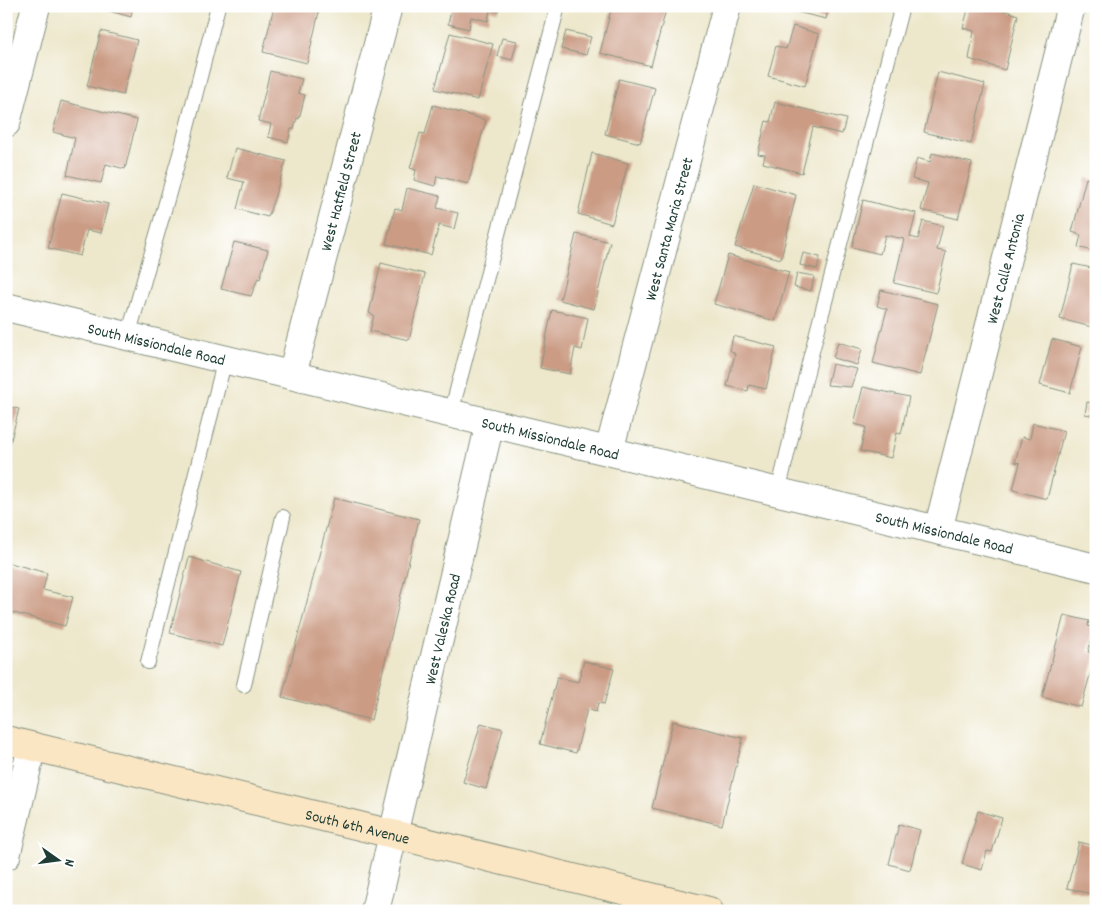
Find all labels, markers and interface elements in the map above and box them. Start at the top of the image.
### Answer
street label: West Hatfield Street [316,129,369,254]
street label: West Santa Maria Street [640,155,700,304]
street label: West Calle Antonia [982,211,1032,327]
street label: South Missiondale Road [85,318,227,373]
street label: South Missiondale Road [479,412,621,467]
street label: South Missiondale Road [873,507,1015,562]
street label: West Valeska Road [420,572,468,687]
street label: South 6th Avenue [303,804,412,852]
north arrow [32,834,82,884]
text: N [58,857,79,869]

